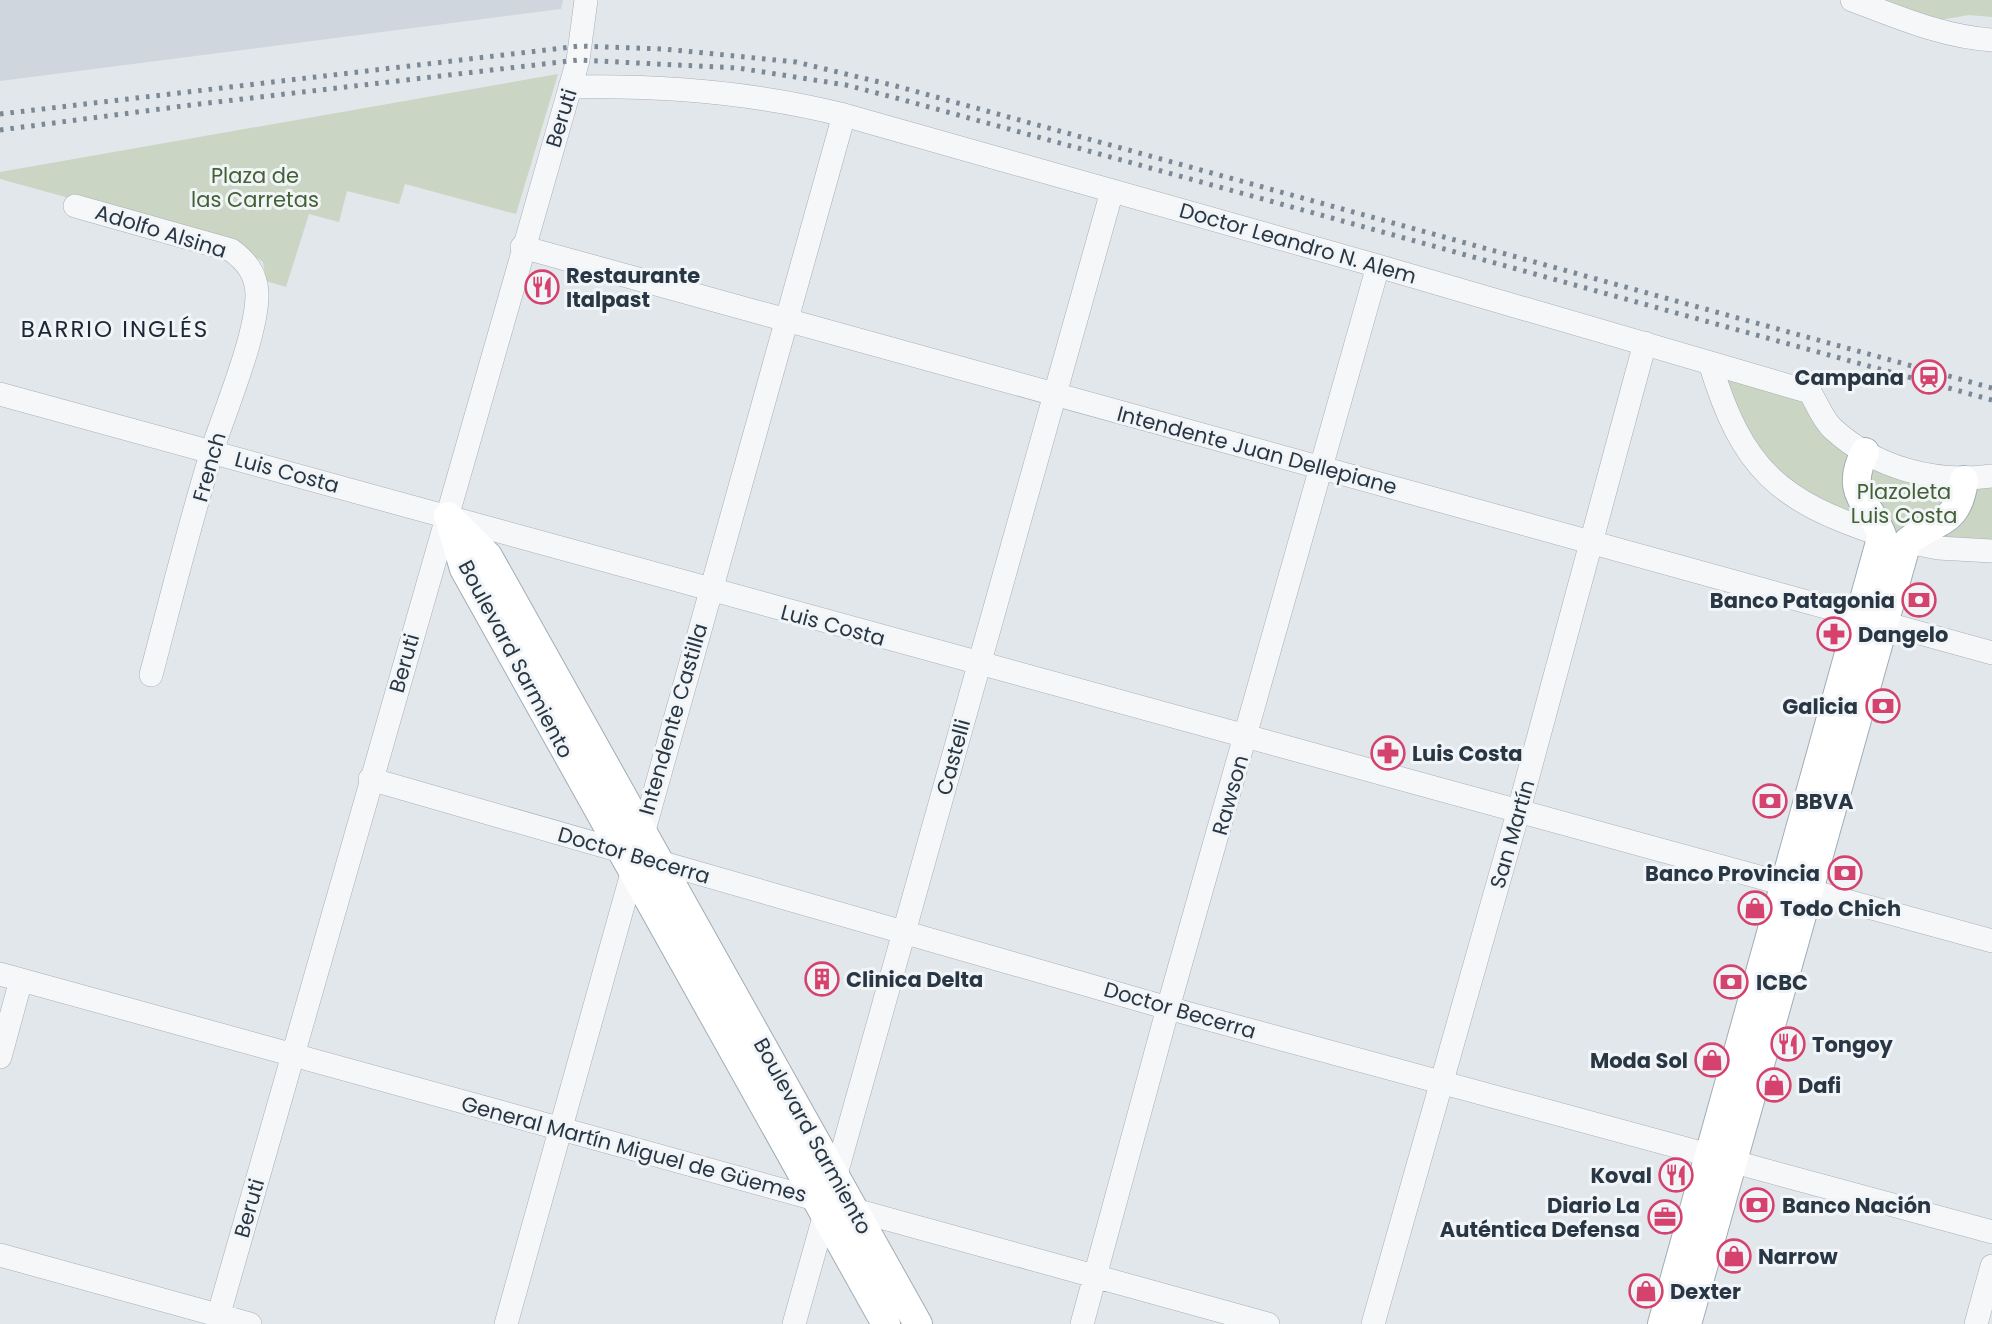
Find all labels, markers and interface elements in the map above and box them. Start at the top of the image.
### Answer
street label: Beruti [538,85,584,151]
park label: Plaza de las Carretas [191,161,319,214]
street label: Doctor Leandro N. Alem [1176,195,1420,291]
street label: Adolfo Alsina [92,197,230,265]
place label: Restaurante Italpast [566,261,700,314]
restaurant icon: Restaurante Italpast [523,268,561,306]
district label: BARRIO INGLÉS [21,313,209,345]
station icon: Campana [1910,358,1948,396]
place label: Campana [1795,363,1904,392]
street label: Intendente Juan Dellepiane [1114,399,1400,501]
street label: French [185,429,233,505]
street label: Luis Costa [232,444,342,500]
park label: Plazoleta Luis Costa [1851,477,1957,530]
street label: Boulevard Sarmiento [451,555,581,763]
bank icon: Banco Patagonia [1900,581,1938,619]
place label: Banco Patagonia [1710,586,1895,615]
street label: Luis Costa [778,597,888,653]
pharmacy icon: Dangelo [1815,615,1853,653]
street label: Intendente Castilla [632,620,714,818]
place label: Dangelo [1858,620,1948,649]
street label: Beruti [382,630,426,696]
bank icon: Galicia [1864,687,1902,725]
place label: Galicia [1782,692,1858,721]
street label: Castelli [929,716,977,798]
pharmacy icon: Luis Costa [1369,734,1407,772]
place label: Luis Costa [1412,739,1522,768]
street label: Rawson [1205,752,1255,838]
street label: San Martín [1483,776,1541,892]
bank icon: BBVA [1751,782,1789,820]
place label: BBVA [1795,787,1854,816]
street label: Doctor Becerra [554,819,714,891]
bank icon: Banco Provincia [1826,854,1864,892]
place label: Banco Provincia [1645,859,1820,888]
shop icon: Todo Chich [1736,889,1774,927]
place label: Todo Chich [1780,894,1901,923]
building icon: Clinica Delta [803,960,841,998]
bank icon: ICBC [1712,963,1750,1001]
place label: Clinica Delta [846,965,983,994]
place label: ICBC [1756,968,1808,997]
street label: Doctor Becerra [1100,974,1260,1046]
restaurant icon: Tongoy [1769,1025,1807,1063]
place label: Tongoy [1812,1030,1894,1059]
street label: Boulevard Sarmiento [747,1033,879,1239]
shop icon: Moda Sol [1693,1041,1731,1079]
place label: Moda Sol [1590,1046,1688,1075]
shop icon: Dafi [1755,1066,1793,1104]
place label: Dafi [1798,1071,1841,1100]
street label: General Martín Miguel de Güemes [458,1089,810,1209]
restaurant icon: Koval [1657,1156,1695,1194]
place label: Koval [1590,1161,1652,1190]
street label: Beruti [227,1175,271,1241]
bank icon: Banco Nación [1738,1186,1776,1224]
place label: Diario La Auténtica Defensa [1440,1191,1640,1244]
place label: Banco Nación [1782,1191,1931,1220]
office icon: Diario La Auténtica Defensa [1646,1198,1684,1236]
shop icon: Narrow [1715,1237,1753,1275]
place label: Narrow [1758,1242,1838,1271]
shop icon: Dexter [1627,1272,1665,1310]
place label: Dexter [1670,1277,1741,1306]

